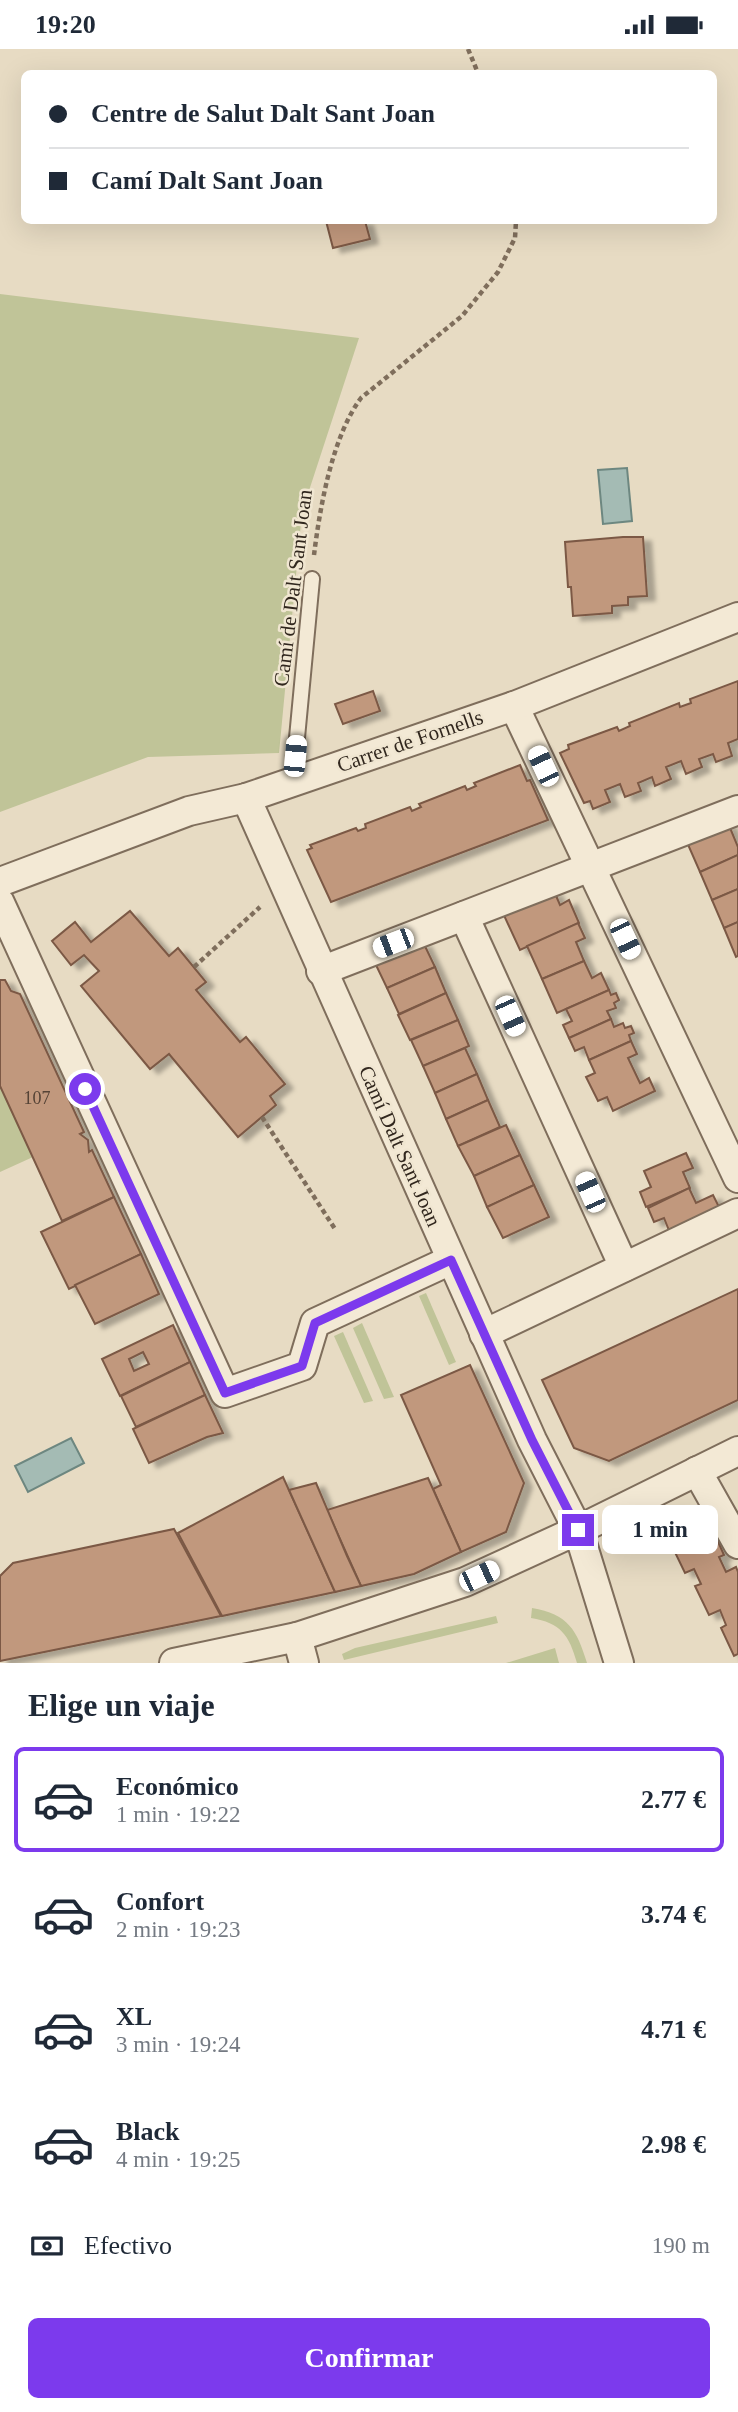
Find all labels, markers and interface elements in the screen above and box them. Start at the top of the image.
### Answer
text: 19:20 [35,10,96,39]
text: Centre de Salut Dalt Sant Joan [91,99,435,128]
text: Camí Dalt Sant Joan [91,166,323,195]
street label: Camí de Dalt Sant Joan [269,488,317,688]
street label: Carrer de Fornells [334,705,486,777]
car [283,734,308,778]
car [525,743,562,789]
car [607,916,644,962]
car [370,926,417,960]
car [492,993,529,1039]
street label: Camí Dalt Sant Joan [354,1062,446,1230]
route start [69,1073,101,1105]
house number: 107 [24,1088,51,1108]
car [572,1169,609,1215]
callout: 1 min [602,1505,718,1555]
route end [562,1514,594,1546]
text: 1 min [632,1517,688,1542]
car [456,1558,503,1594]
text: Elige un viaje [28,1687,215,1723]
icon: car [32,1768,95,1831]
text: Económico [116,1772,239,1801]
text: 2.77 € [641,1785,706,1814]
text: 1 min · 19:22 [116,1802,241,1827]
icon: car [32,1883,95,1946]
text: Confort [116,1887,204,1916]
text: 3.74 € [641,1900,706,1929]
text: 2 min · 19:23 [116,1917,241,1942]
icon: car [32,1998,95,2061]
text: XL [116,2002,152,2031]
text: 4.71 € [641,2015,706,2044]
text: 3 min · 19:24 [116,2032,241,2057]
icon: car [32,2113,95,2176]
text: Black [116,2117,180,2146]
text: 2.98 € [641,2130,706,2159]
text: 4 min · 19:25 [116,2147,241,2172]
icon: cash [28,2227,66,2265]
text: Efectivo [84,2231,172,2260]
text: 190 m [652,2233,710,2258]
button: Confirmar [28,2318,710,2398]

